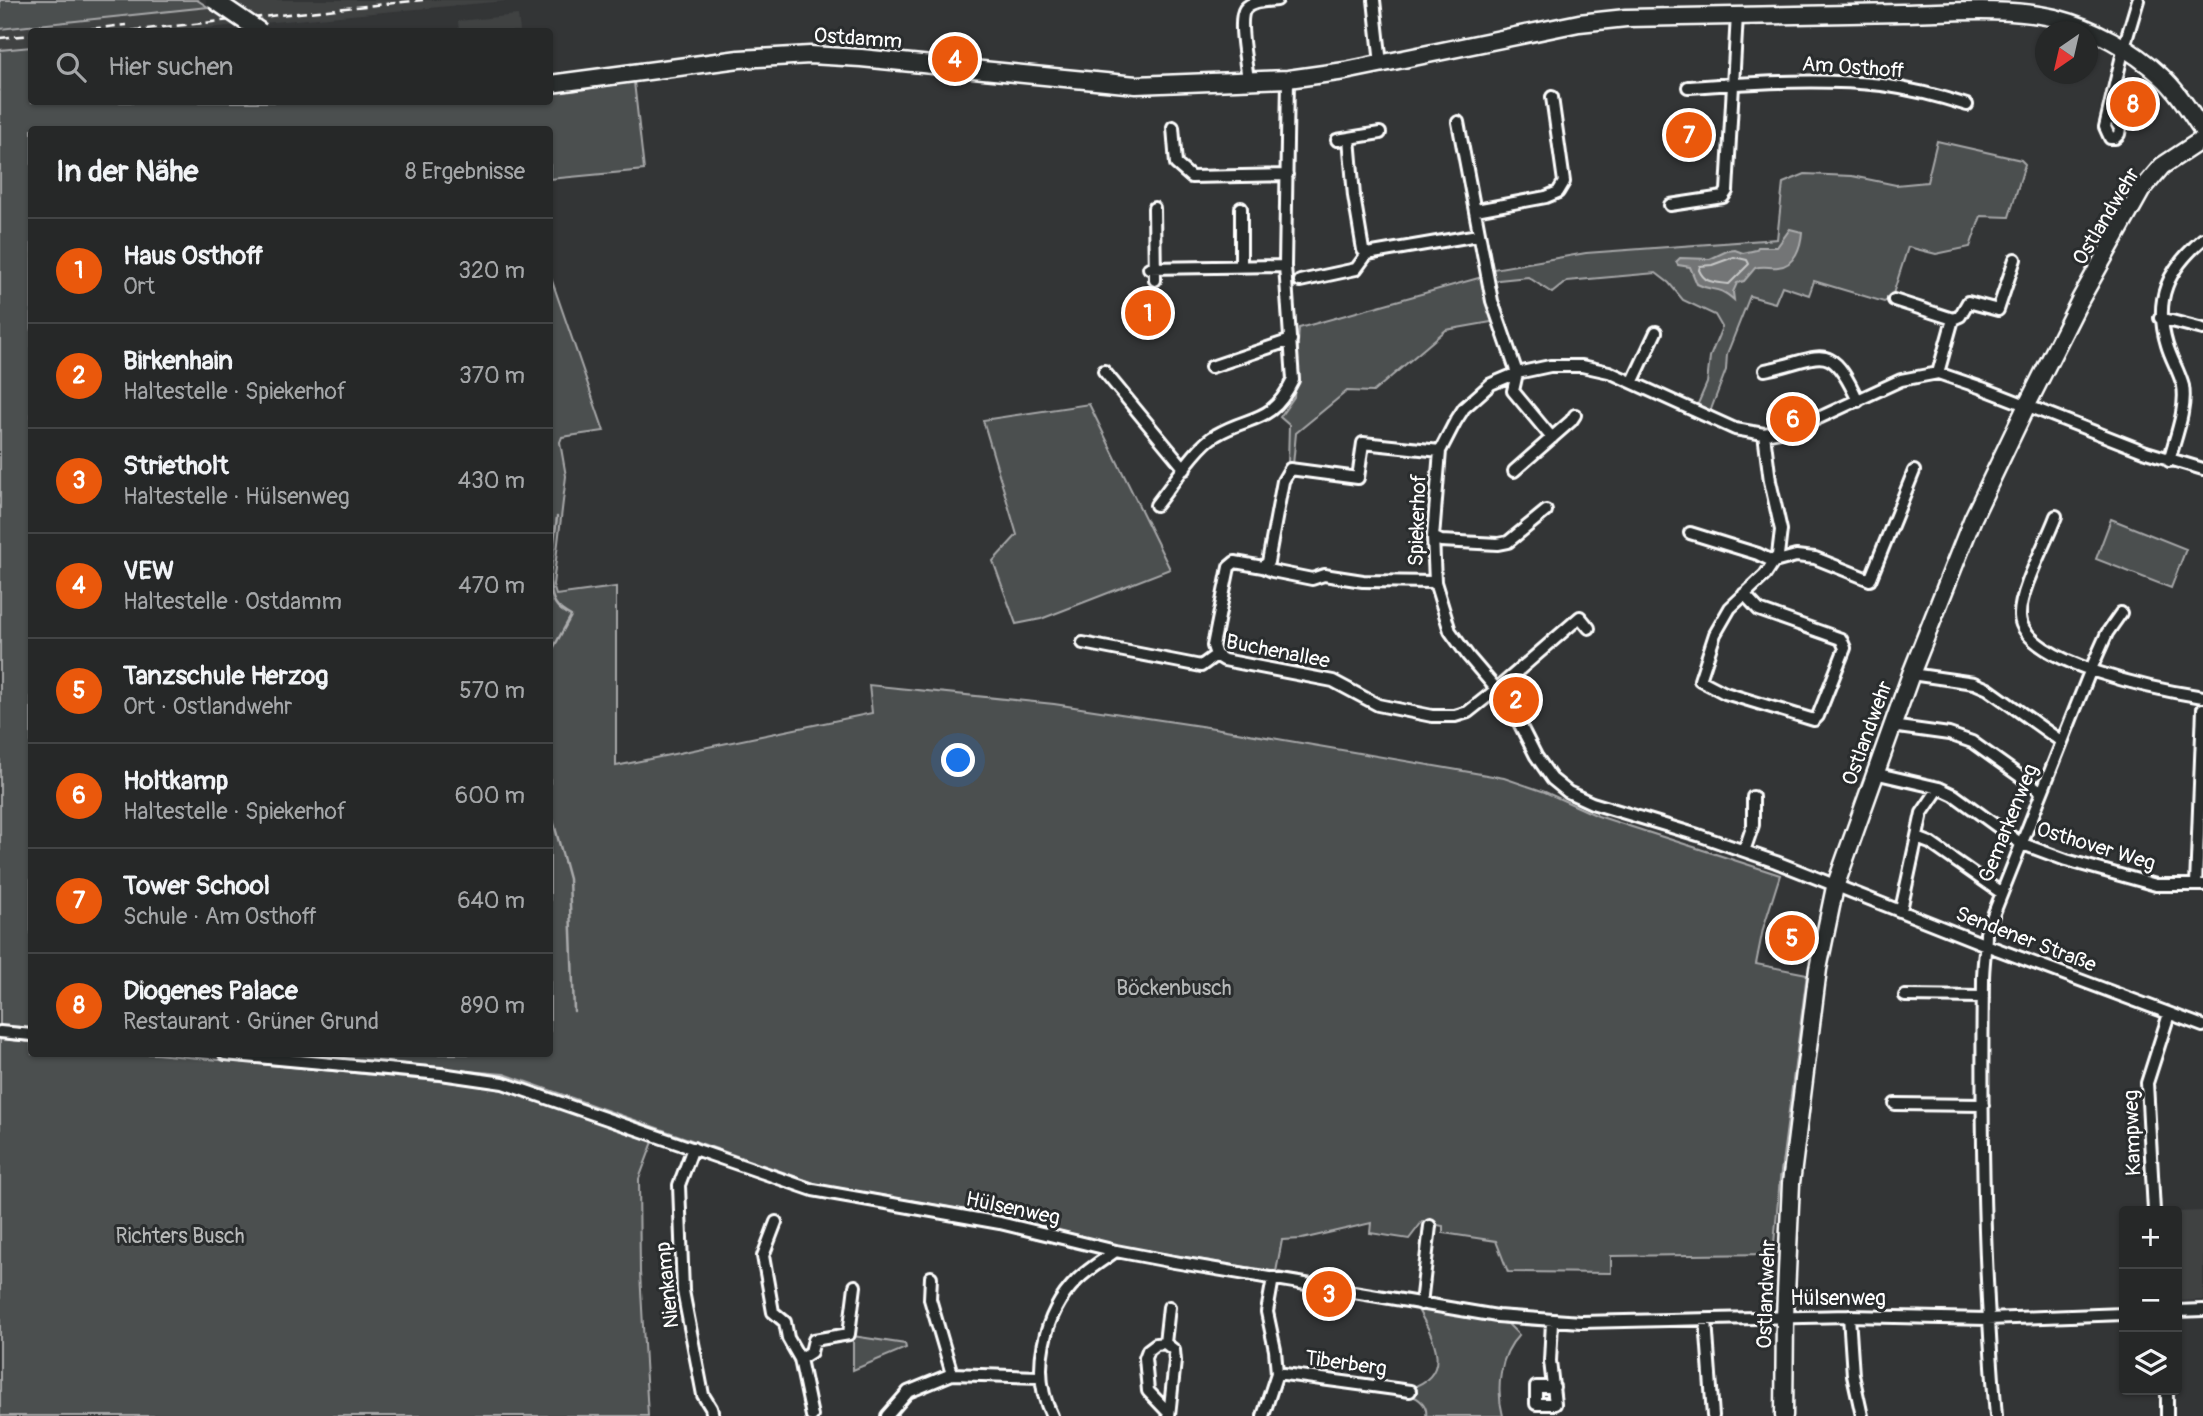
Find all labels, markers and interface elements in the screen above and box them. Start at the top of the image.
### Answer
north arrow [2035,21,2098,84]
street label: Ostdamm [813,22,903,55]
search box [28,28,553,105]
pin: 4 [932,33,978,85]
icon: search [52,48,90,86]
street label: Am Osthoff [1801,50,1905,85]
text: Hier suchen [108,51,233,83]
pin: 8 [2110,78,2156,130]
pin: 7 [1666,109,1712,161]
text: In der Nähe [56,153,198,190]
text: 8 Ergebnisse [405,157,525,186]
street label: Ostlandwehr [2067,162,2146,270]
text: Haus Osthoff [123,240,263,272]
text: 1 [75,256,84,285]
text: 320 m [458,256,525,285]
text: Ort [123,272,155,301]
pin: 1 [1125,287,1171,339]
text: Birkenhain [123,345,233,377]
text: 2 [73,361,85,390]
text: 370 m [459,361,525,390]
text: Haltestelle · Spiekerhof [123,377,346,406]
pin: 6 [1770,393,1816,445]
text: Strietholt [123,450,229,482]
text: 3 [73,466,85,495]
text: 430 m [458,466,525,495]
street label: Spiekerhof [1402,473,1433,567]
text: Haltestelle · Hülsenweg [123,482,349,511]
text: VEW [123,555,174,587]
text: 4 [72,571,86,600]
text: 470 m [458,571,525,600]
text: Haltestelle · Ostdamm [123,587,342,616]
street label: Buchenallee [1224,628,1333,675]
text: Tanzschule Herzog [123,660,328,692]
pin: 2 [1493,674,1539,726]
text: 5 [73,676,85,705]
text: 570 m [459,676,525,705]
street label: Ostlandwehr [1836,677,1899,789]
text: Ort · Ostlandwehr [123,692,292,721]
your location [941,743,975,777]
street label: Gemarkenweg [1972,760,2045,886]
text: Holtkamp [123,765,228,797]
text: 6 [72,781,86,810]
text: 600 m [455,781,525,810]
text: Haltestelle · Spiekerhof [123,797,346,826]
street label: Osthover Weg [2033,816,2159,877]
text: Tower School [123,870,270,902]
text: 7 [73,886,85,915]
text: 640 m [457,886,525,915]
street label: Sendener Straße [1952,900,2101,979]
text: Schule · Am Osthoff [123,902,317,931]
pin: 5 [1769,912,1815,964]
text: Diogenes Palace [123,975,298,1007]
park label: Böckenbusch [1116,975,1232,1002]
text: 8 [73,991,85,1020]
text: 890 m [460,991,525,1020]
text: Restaurant · Grüner Grund [123,1007,379,1036]
street label: Kampweg [2118,1089,2147,1176]
street label: Hülsenweg [963,1185,1062,1232]
map controls [2119,1206,2182,1395]
button: + [2119,1206,2182,1269]
park label: Richters Busch [115,1223,245,1250]
street label: Ostlandwehr [1751,1238,1782,1349]
street label: Nienkamp [650,1240,685,1330]
pin: 3 [1306,1268,1352,1320]
button: − [2119,1269,2182,1332]
street label: Hülsenweg [1790,1285,1886,1312]
button: layers [2119,1332,2182,1395]
street label: Tiberberg [1303,1344,1389,1383]

